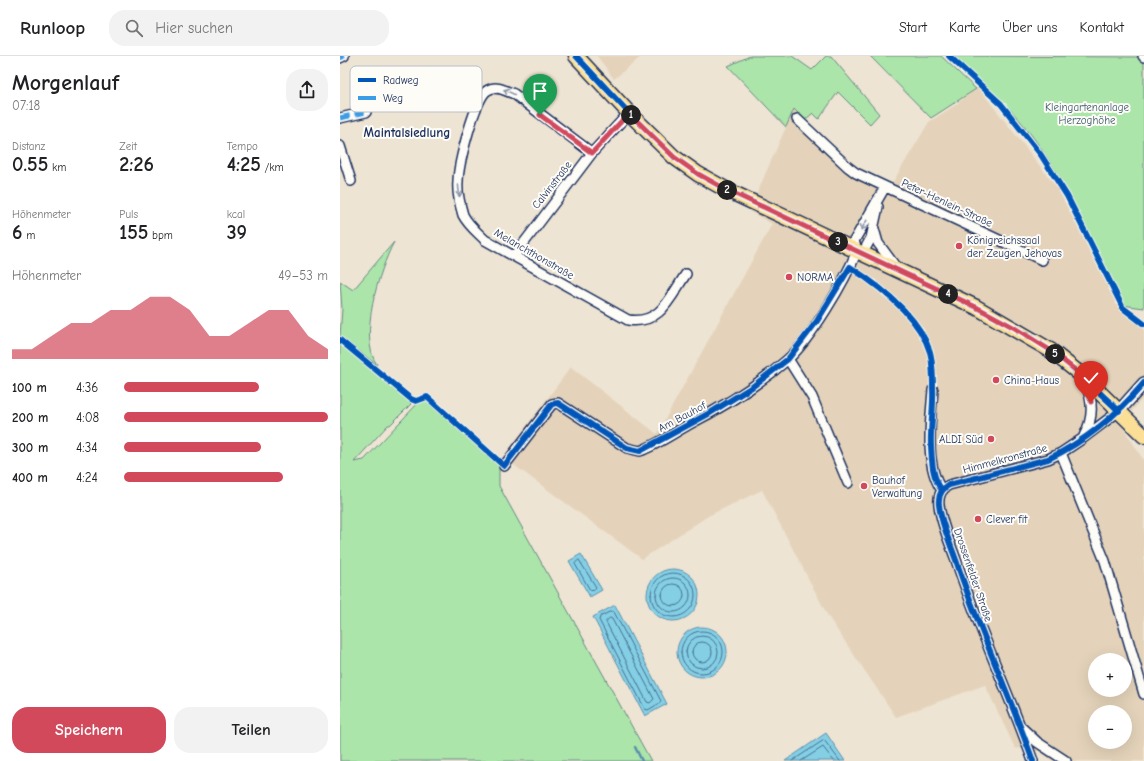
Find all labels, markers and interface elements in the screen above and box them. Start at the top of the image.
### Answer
search box [109,10,389,46]
text: Runloop [20,17,85,39]
icon: search [123,17,145,39]
text: Hier suchen [155,19,233,37]
text: Start [899,19,927,36]
text: Karte [949,19,980,36]
text: Über uns [1002,19,1057,36]
text: Kontakt [1079,19,1124,36]
legend [350,66,482,112]
button: share [286,69,328,111]
text: Morgenlauf [12,70,119,96]
text: Radweg [383,74,419,87]
pin [523,74,557,115]
icon: arrive [529,80,551,102]
one-way arrow [503,88,515,95]
text: Weg [383,92,403,105]
text: 07:18 [12,98,40,113]
park label: Kleingartenanlage Herzoghöhe [1045,101,1130,127]
pin: 1 [621,105,641,125]
text: 1 [629,108,633,121]
district label: Maintalsiedlung [364,125,450,140]
text: Distanz [12,140,45,153]
text: Zeit [119,140,137,153]
text: Tempo [227,140,258,153]
text: 0.55 [12,153,48,176]
text: 2:26 [119,153,154,176]
text: 4:25 [227,153,261,176]
street label: Calvinstraße [529,158,575,211]
text: km [48,161,66,174]
text: /km [261,161,284,174]
street label: Peter-Henlein-Straße [900,176,995,230]
pin: 2 [717,180,737,200]
text: 2 [724,183,730,196]
one-way arrow [455,184,462,197]
text: Höhenmeter [12,208,71,221]
text: Puls [119,208,138,221]
text: kcal [227,208,245,221]
one-way arrow [860,219,868,230]
text: 6 [12,221,22,244]
text: 155 [119,221,148,244]
text: 39 [227,221,247,244]
street label: Melanchthonstraße [492,226,577,282]
text: m [22,229,35,242]
text: bpm [148,229,173,242]
pin: 3 [828,232,848,252]
place label: Königreichssaal der Zeugen Jehovas [967,234,1062,260]
text: 3 [835,235,841,248]
marker: Königreichssaal der Zeugen Jehovas [954,241,964,251]
text: Höhenmeter [12,268,81,283]
text: 49–53 m [278,268,328,283]
place label: NORMA [797,271,834,284]
marker: NORMA [784,272,794,282]
pin: 4 [938,284,958,304]
text: 4 [945,287,951,300]
pin: 5 [1045,344,1065,364]
text: 5 [1052,347,1058,360]
pin [1074,361,1108,402]
icon: check [1080,367,1102,389]
place label: China-Haus [1004,374,1060,387]
marker: China-Haus [991,375,1001,385]
text: 100 m [12,380,47,395]
text: 4:36 [76,380,98,395]
street label: Am Bauhof [656,399,709,435]
text: 200 m [12,410,48,425]
text: 4:08 [76,410,99,425]
place label: ALDI Süd [939,433,983,446]
marker: ALDI Süd [986,434,996,444]
text: 300 m [12,440,48,455]
text: 4:34 [76,440,98,455]
street label: Himmelkronstraße [961,441,1049,477]
text: 400 m [12,470,48,485]
text: 4:24 [76,470,98,485]
place label: Bauhof Verwaltung [872,474,922,500]
marker: Bauhof Verwaltung [859,481,869,491]
place label: Clever fit [986,513,1028,526]
marker: Clever fit [973,514,983,524]
street label: Drossenfelder Straße [951,527,995,624]
map controls [1088,653,1132,749]
button: + [1088,653,1132,697]
button: − [1088,705,1132,749]
button: Speichern [12,707,166,753]
button: Teilen [174,707,328,753]

